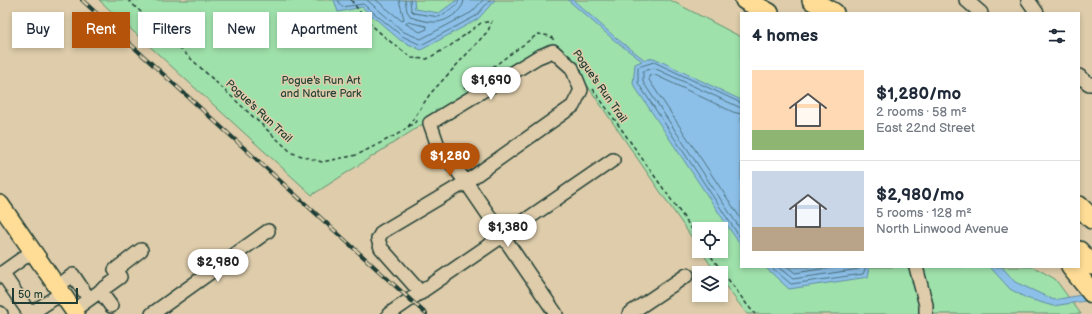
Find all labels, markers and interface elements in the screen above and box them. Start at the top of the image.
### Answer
chip: Buy [12,12,64,48]
chip: Rent [72,12,130,48]
chip: Filters [138,12,205,48]
chip: New [213,12,269,48]
chip: Apartment [277,12,372,48]
icon: filters [1046,25,1068,47]
text: 4 homes [752,26,818,46]
street label: Pogue's Run Trail [570,47,630,125]
pin: $1,690 [458,67,524,101]
text: $1,690 [471,72,511,88]
park label: Pogue's Run Art and Nature Park [281,74,362,100]
street label: Pogue's Run Trail [223,77,295,145]
text: $1,280/mo [876,84,961,104]
icon: home [784,86,832,134]
text: 2 rooms · 58 m² [876,104,967,120]
text: East 22nd Street [876,120,975,136]
pin: $1,280 [417,143,483,177]
text: $1,280 [430,148,470,164]
text: $2,980/mo [876,185,964,205]
icon: home [784,187,832,235]
text: 5 rooms · 128 m² [876,205,972,221]
pin: $1,380 [475,214,541,248]
text: $1,380 [488,219,528,235]
text: North Linwood Avenue [876,221,1008,237]
map controls [692,222,728,302]
button: locate [692,222,728,258]
pin: $2,980 [185,249,251,283]
text: $2,980 [197,254,239,270]
button: layers [692,266,728,302]
scale bar [12,286,78,305]
text: 50 m [18,288,43,301]

